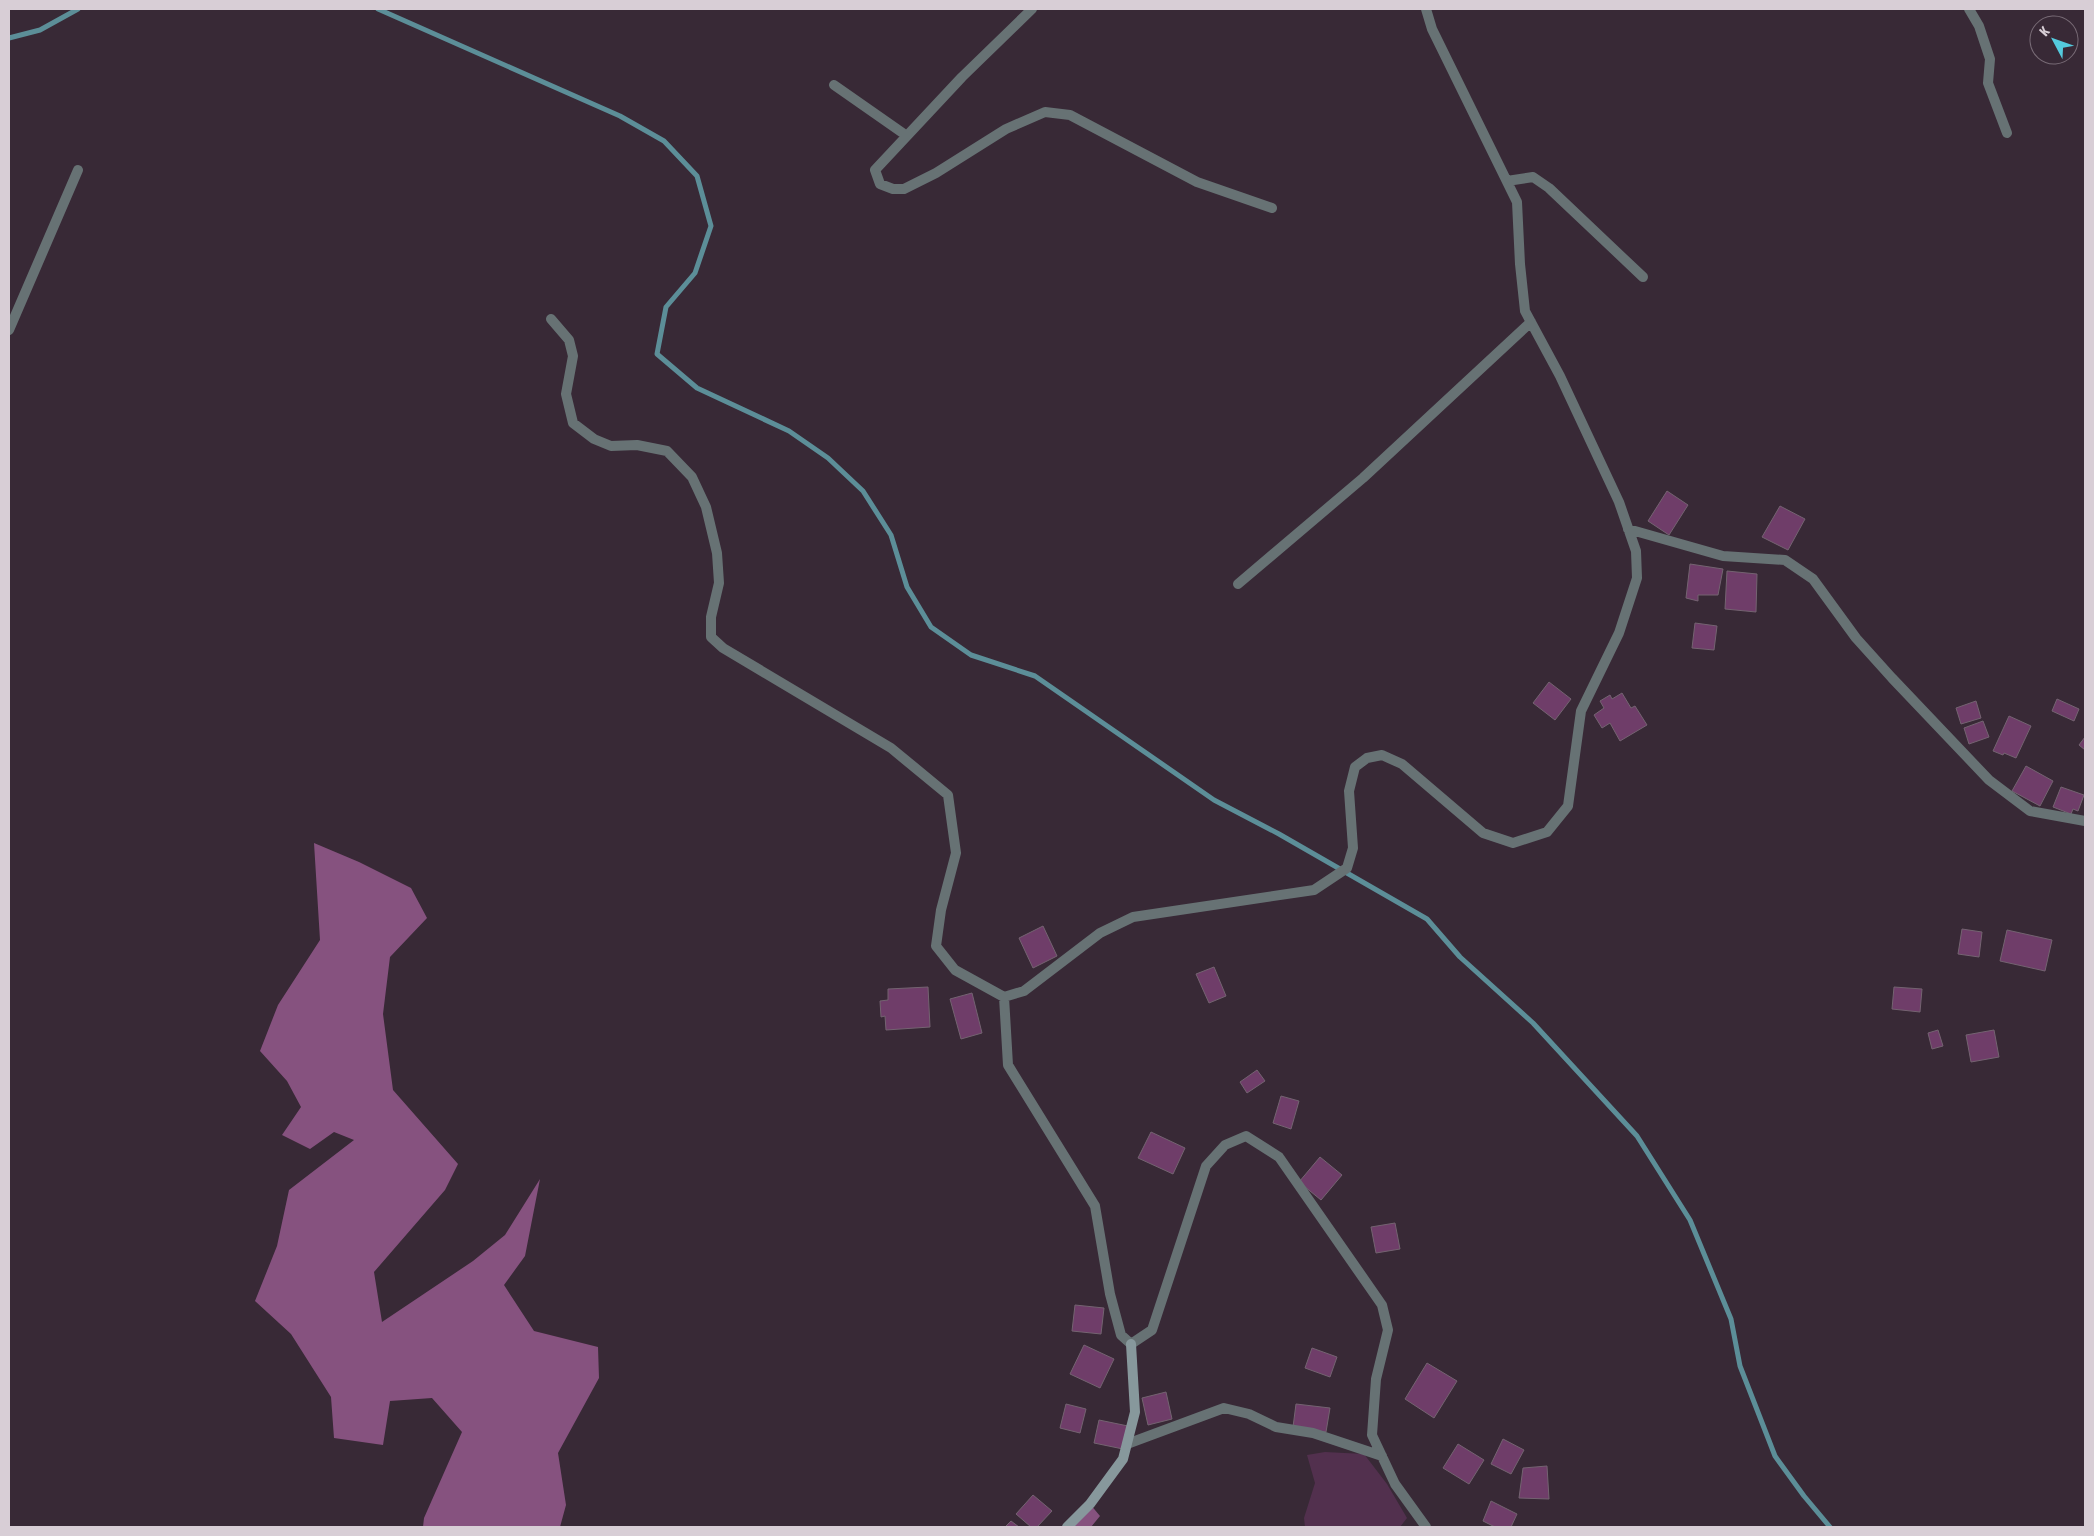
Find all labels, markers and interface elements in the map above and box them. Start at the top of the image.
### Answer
north arrow [2029,15,2079,65]
text: K [2036,24,2053,39]

